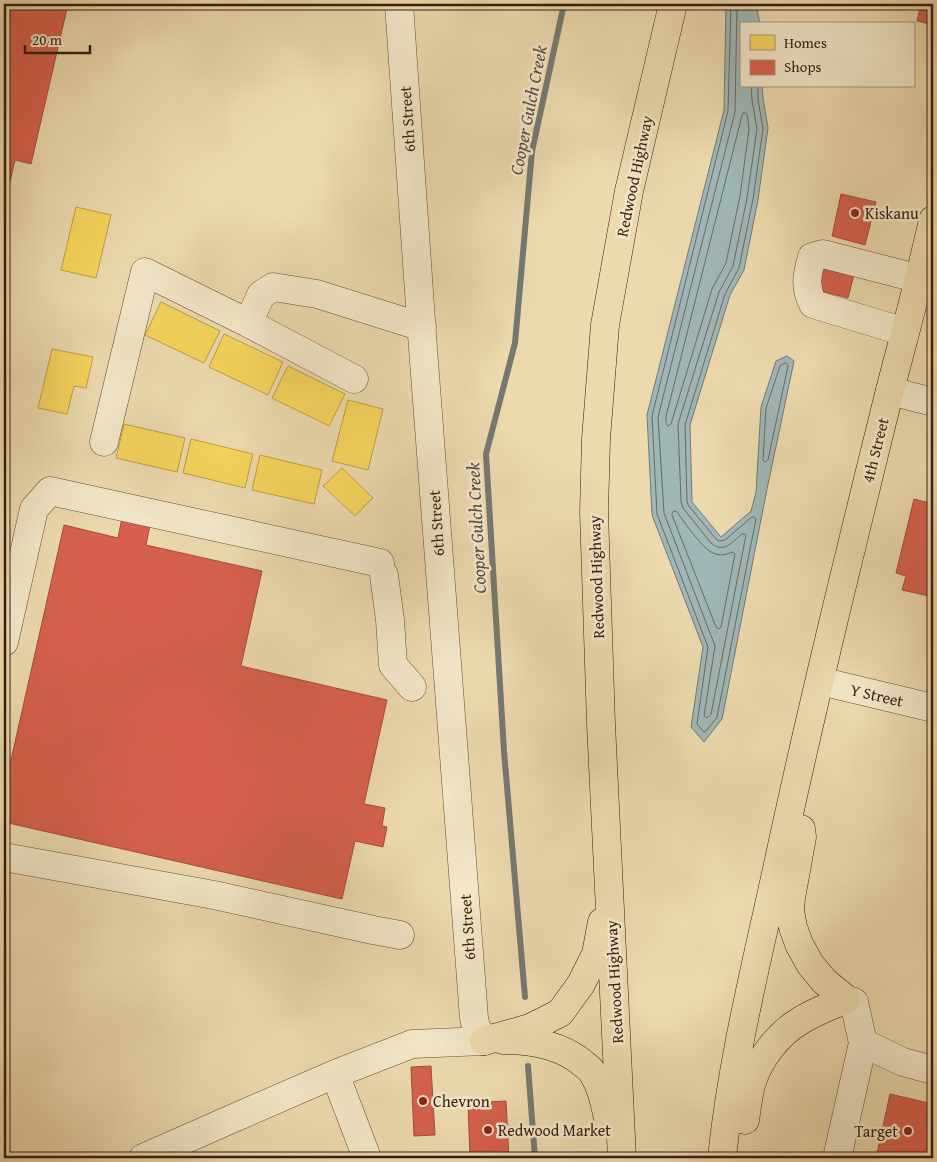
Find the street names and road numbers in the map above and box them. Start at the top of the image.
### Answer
street label: 6th Street [393,85,421,153]
street label: Redwood Highway [609,113,659,239]
street label: 4th Street [855,415,895,485]
street label: 6th Street [422,489,450,557]
street label: Redwood Highway [582,515,610,639]
street label: Y Street [848,677,906,713]
street label: 6th Street [453,893,481,961]
street label: Redwood Highway [599,920,629,1044]

